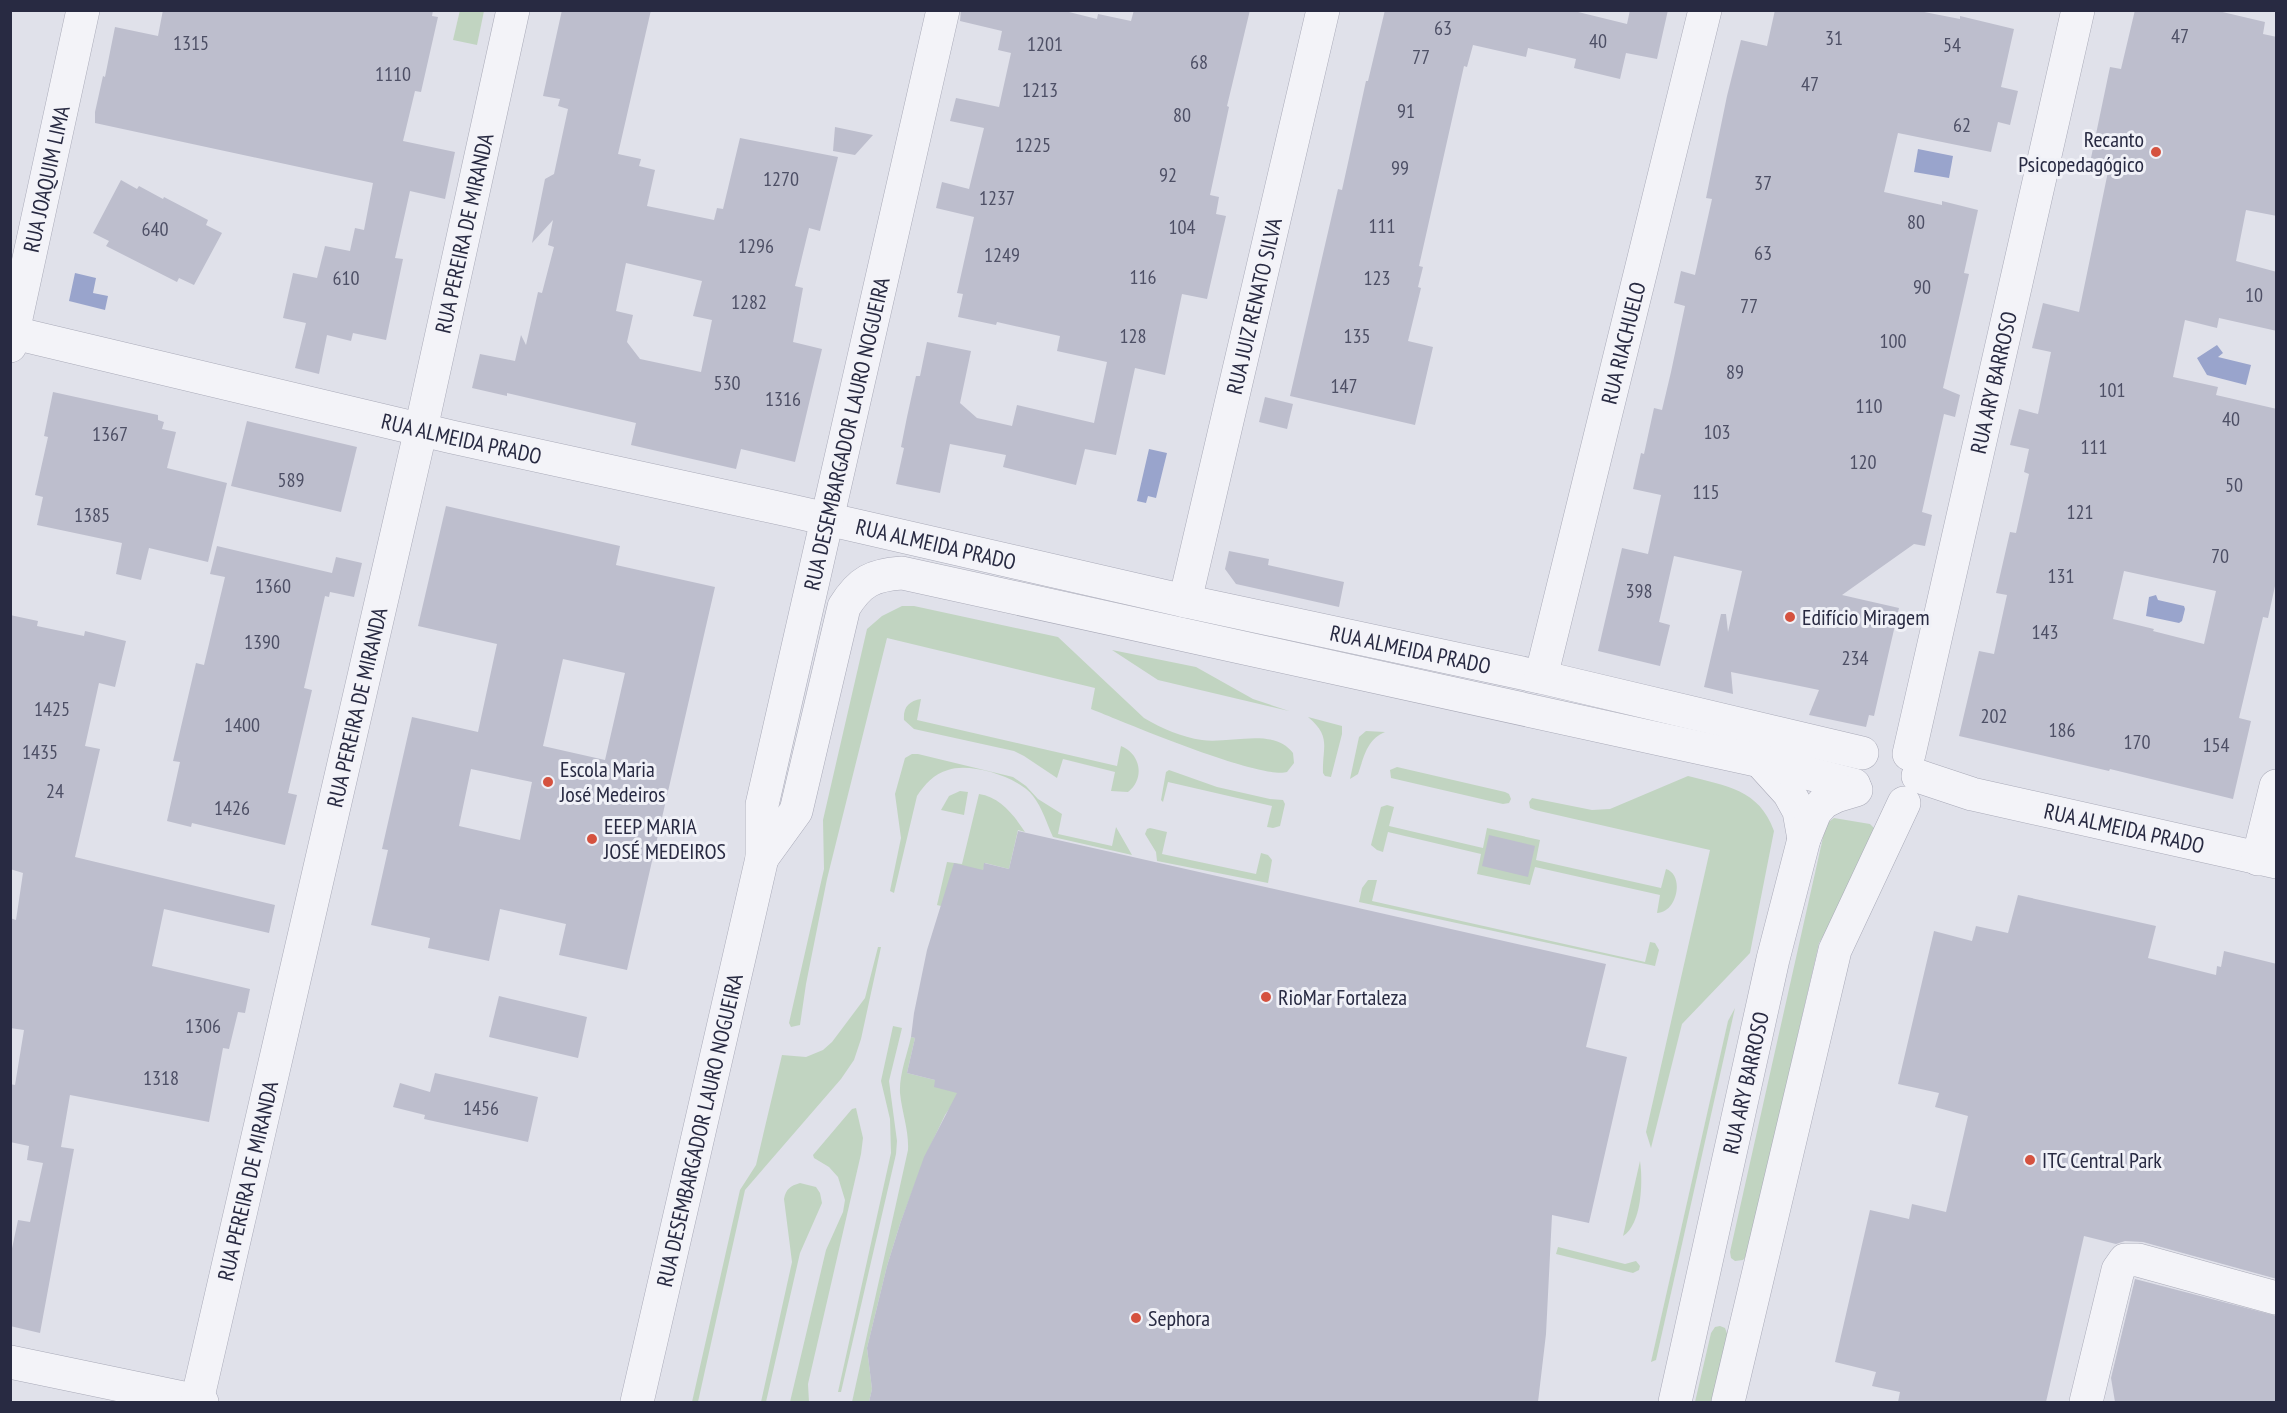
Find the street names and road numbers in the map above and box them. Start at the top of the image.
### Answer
street label: RUA JOAQUIM LIMA [17,102,76,255]
street label: RUA PEREIRA DE MIRANDA [428,130,500,336]
street label: RUA JUIZ RENATO SILVA [1220,214,1288,397]
street label: RUA DESEMBARGADOR LAURO NOGUEIRA [797,274,896,593]
street label: RUA RIACHUELO [1595,279,1652,407]
street label: RUA ARY BARROSO [1964,309,2023,456]
street label: RUA ALMEIDA PRADO [379,407,544,470]
street label: RUA ALMEIDA PRADO [853,512,1019,576]
street label: RUA PEREIRA DE MIRANDA [320,604,394,810]
street label: RUA ALMEIDA PRADO [1328,618,1493,680]
street label: RUA ALMEIDA PRADO [2042,797,2207,860]
street label: RUA DESEMBARGADOR LAURO NOGUEIRA [650,970,749,1289]
street label: RUA ARY BARROSO [1716,1009,1775,1156]
street label: RUA PEREIRA DE MIRANDA [211,1078,284,1283]

